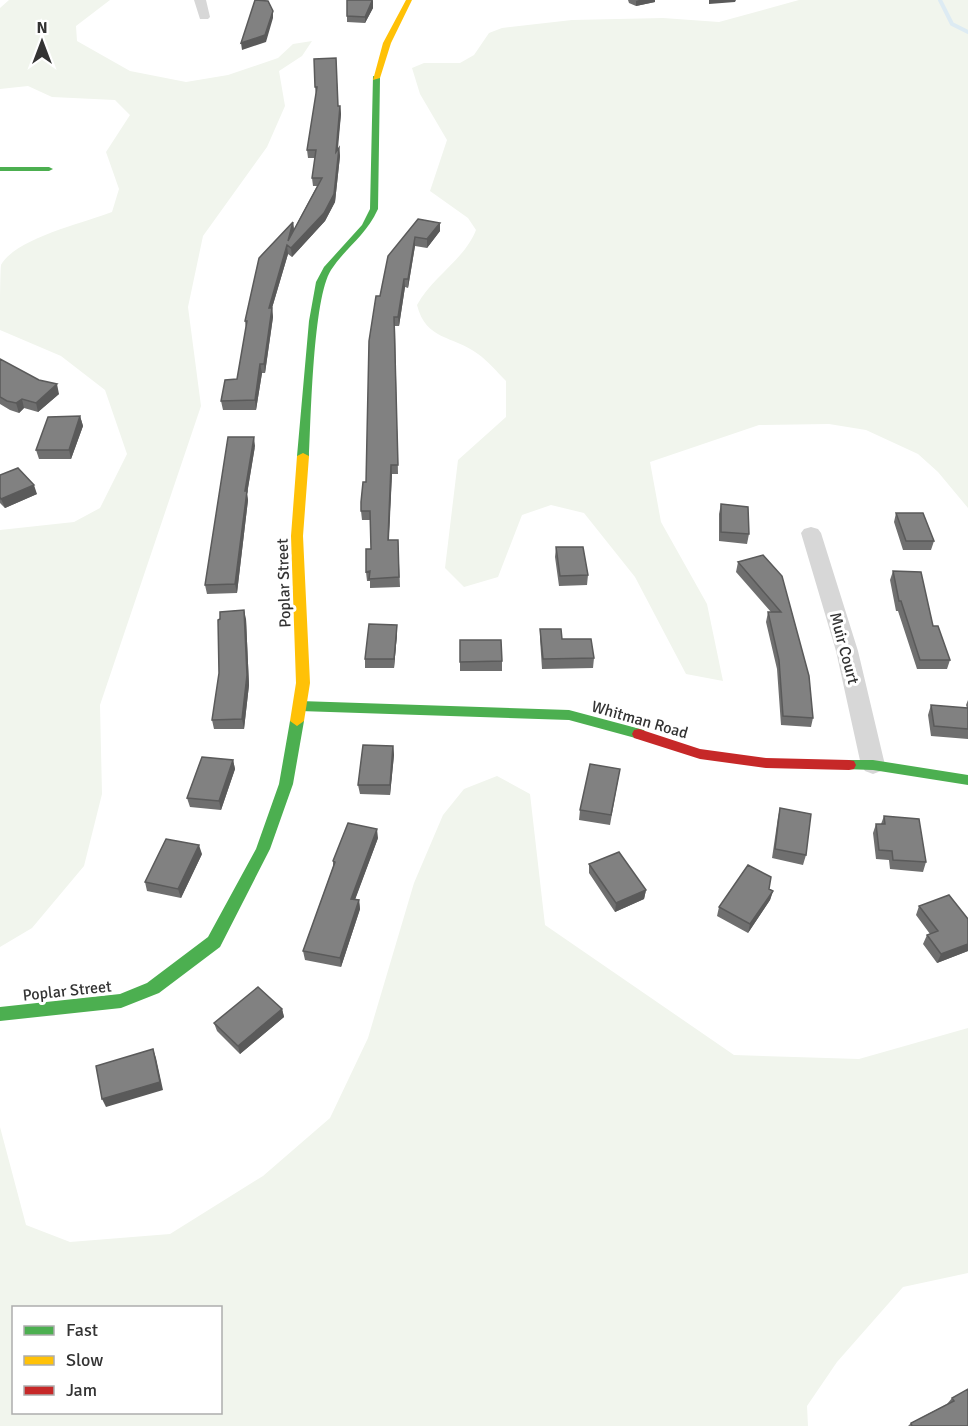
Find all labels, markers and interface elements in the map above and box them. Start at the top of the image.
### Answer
north arrow [12,12,72,72]
text: N [36,18,48,38]
street label: Poplar Street [272,538,296,628]
street label: Muir Court [825,610,863,687]
street label: Whitman Road [589,697,690,743]
street label: Poplar Street [22,976,113,1006]
legend [12,1306,222,1414]
text: Fast [66,1319,98,1341]
text: Slow [66,1349,103,1371]
text: Jam [66,1379,97,1401]

